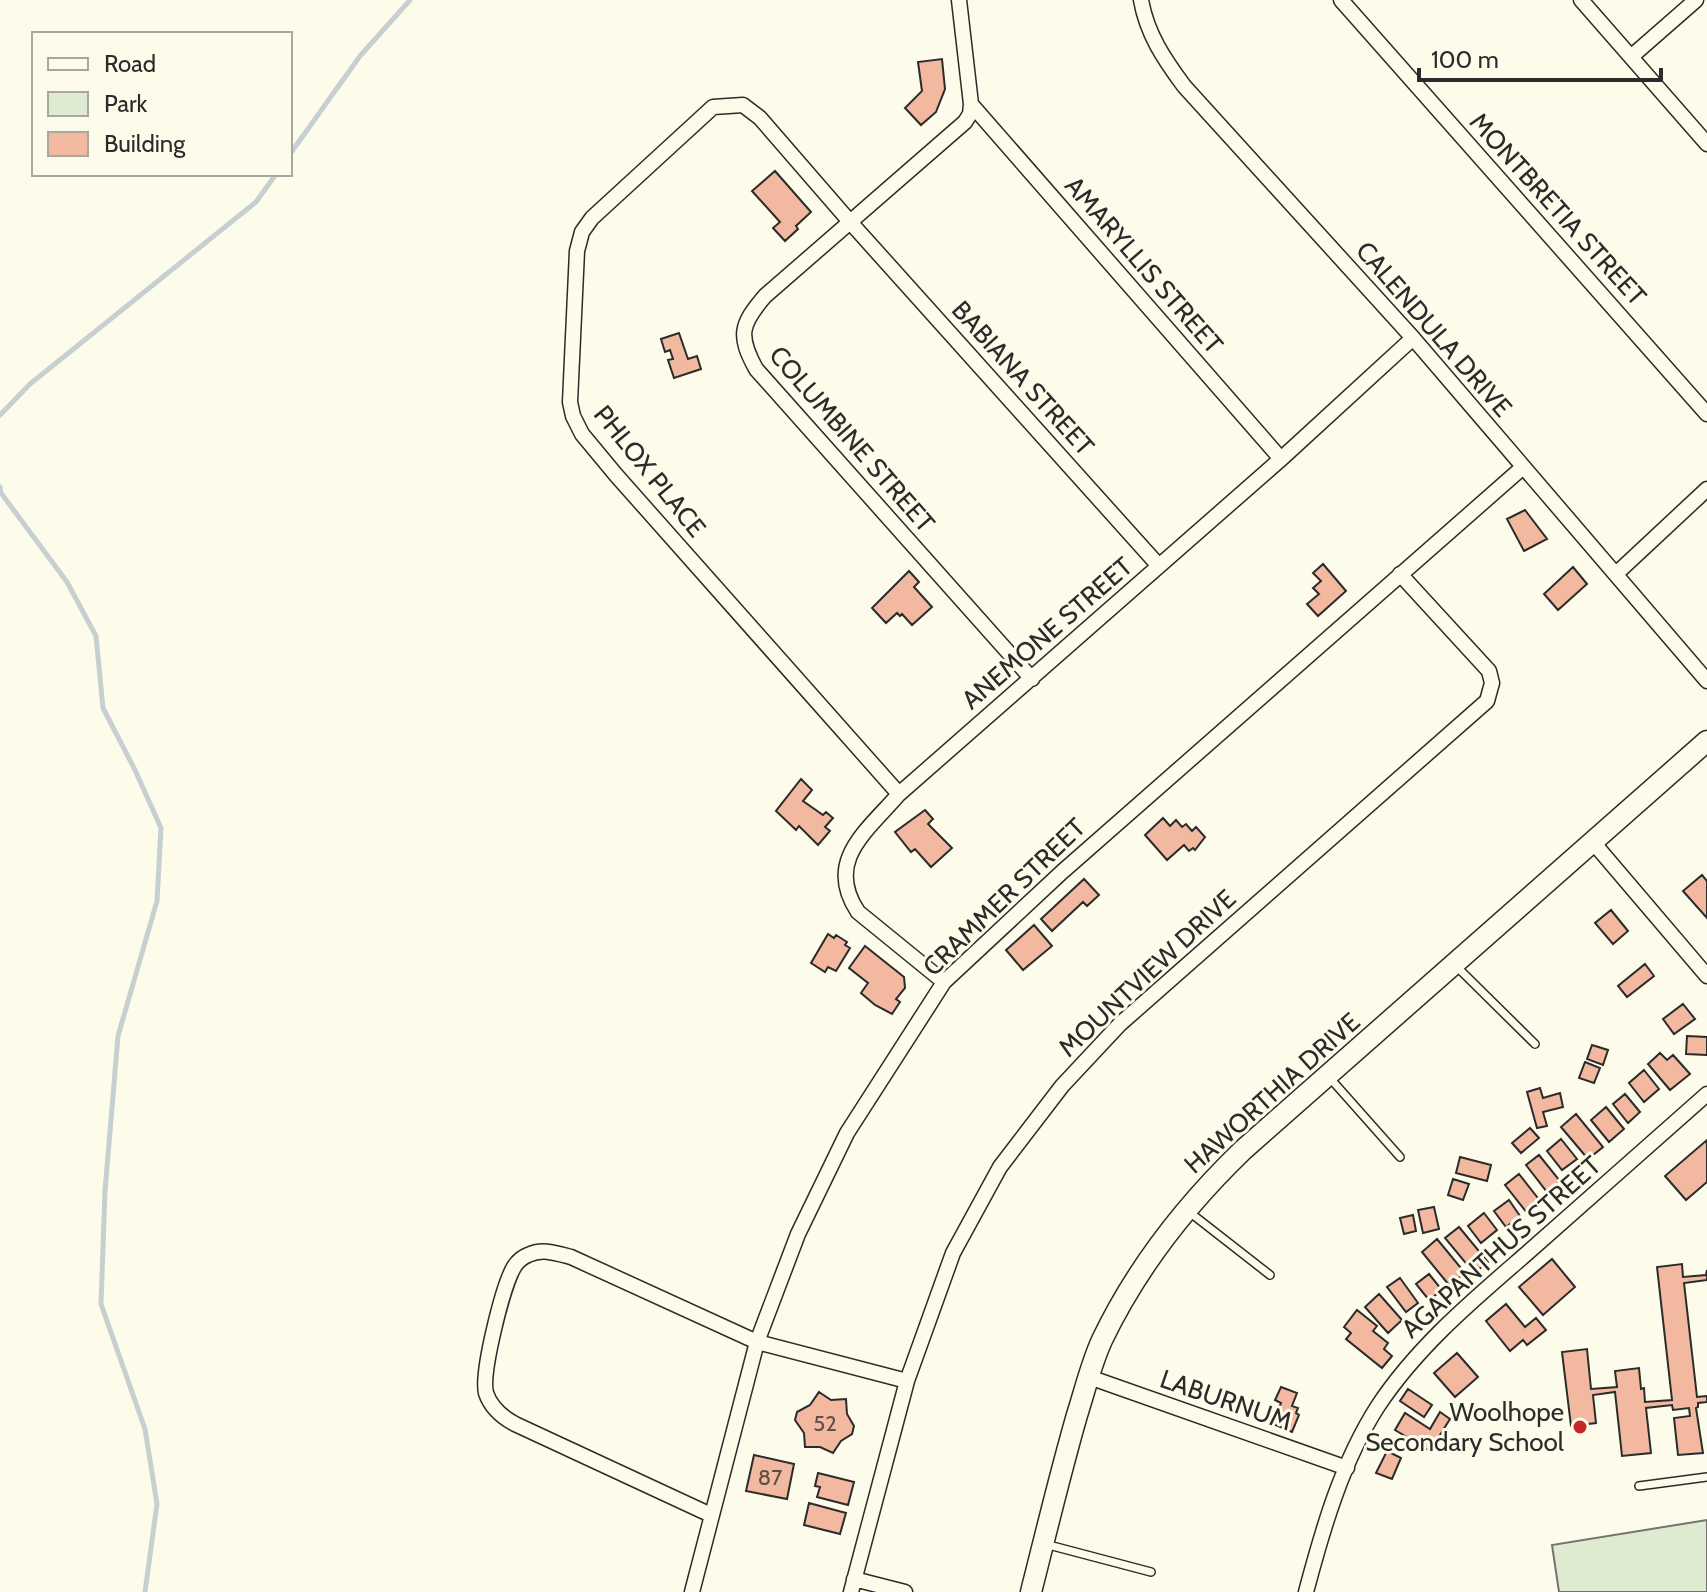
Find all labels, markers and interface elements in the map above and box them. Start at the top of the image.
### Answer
legend [32,32,292,176]
scale bar [1419,32,1661,82]
text: 100 m [1431,45,1499,74]
text: Road [104,49,156,78]
text: Park [104,89,147,118]
street label: MONTBRETIA STREET [1463,106,1653,312]
text: Building [104,129,186,158]
street label: AMARYLLIS STREET [1058,170,1230,360]
street label: CALENDULA DRIVE [1349,235,1519,423]
street label: BABIANA STREET [945,294,1101,462]
street label: COLUMBINE STREET [763,339,942,539]
street label: PHLOX PLACE [587,399,713,543]
street label: ANEMONE STREET [955,550,1139,716]
street label: CRAMMER STREET [916,811,1092,983]
street label: MOUNTVIEW DRIVE [1052,883,1242,1063]
street label: HAWORTHIA DRIVE [1178,1006,1366,1180]
street label: AGAPANTHUS STREET [1395,1149,1607,1345]
street label: LABURNUM [1156,1363,1296,1437]
place label: Woolhope Secondary School [1365,1396,1564,1458]
house number: 52 [813,1410,837,1437]
marker: Woolhope Secondary School [1571,1418,1589,1436]
house number: 87 [758,1464,782,1491]

